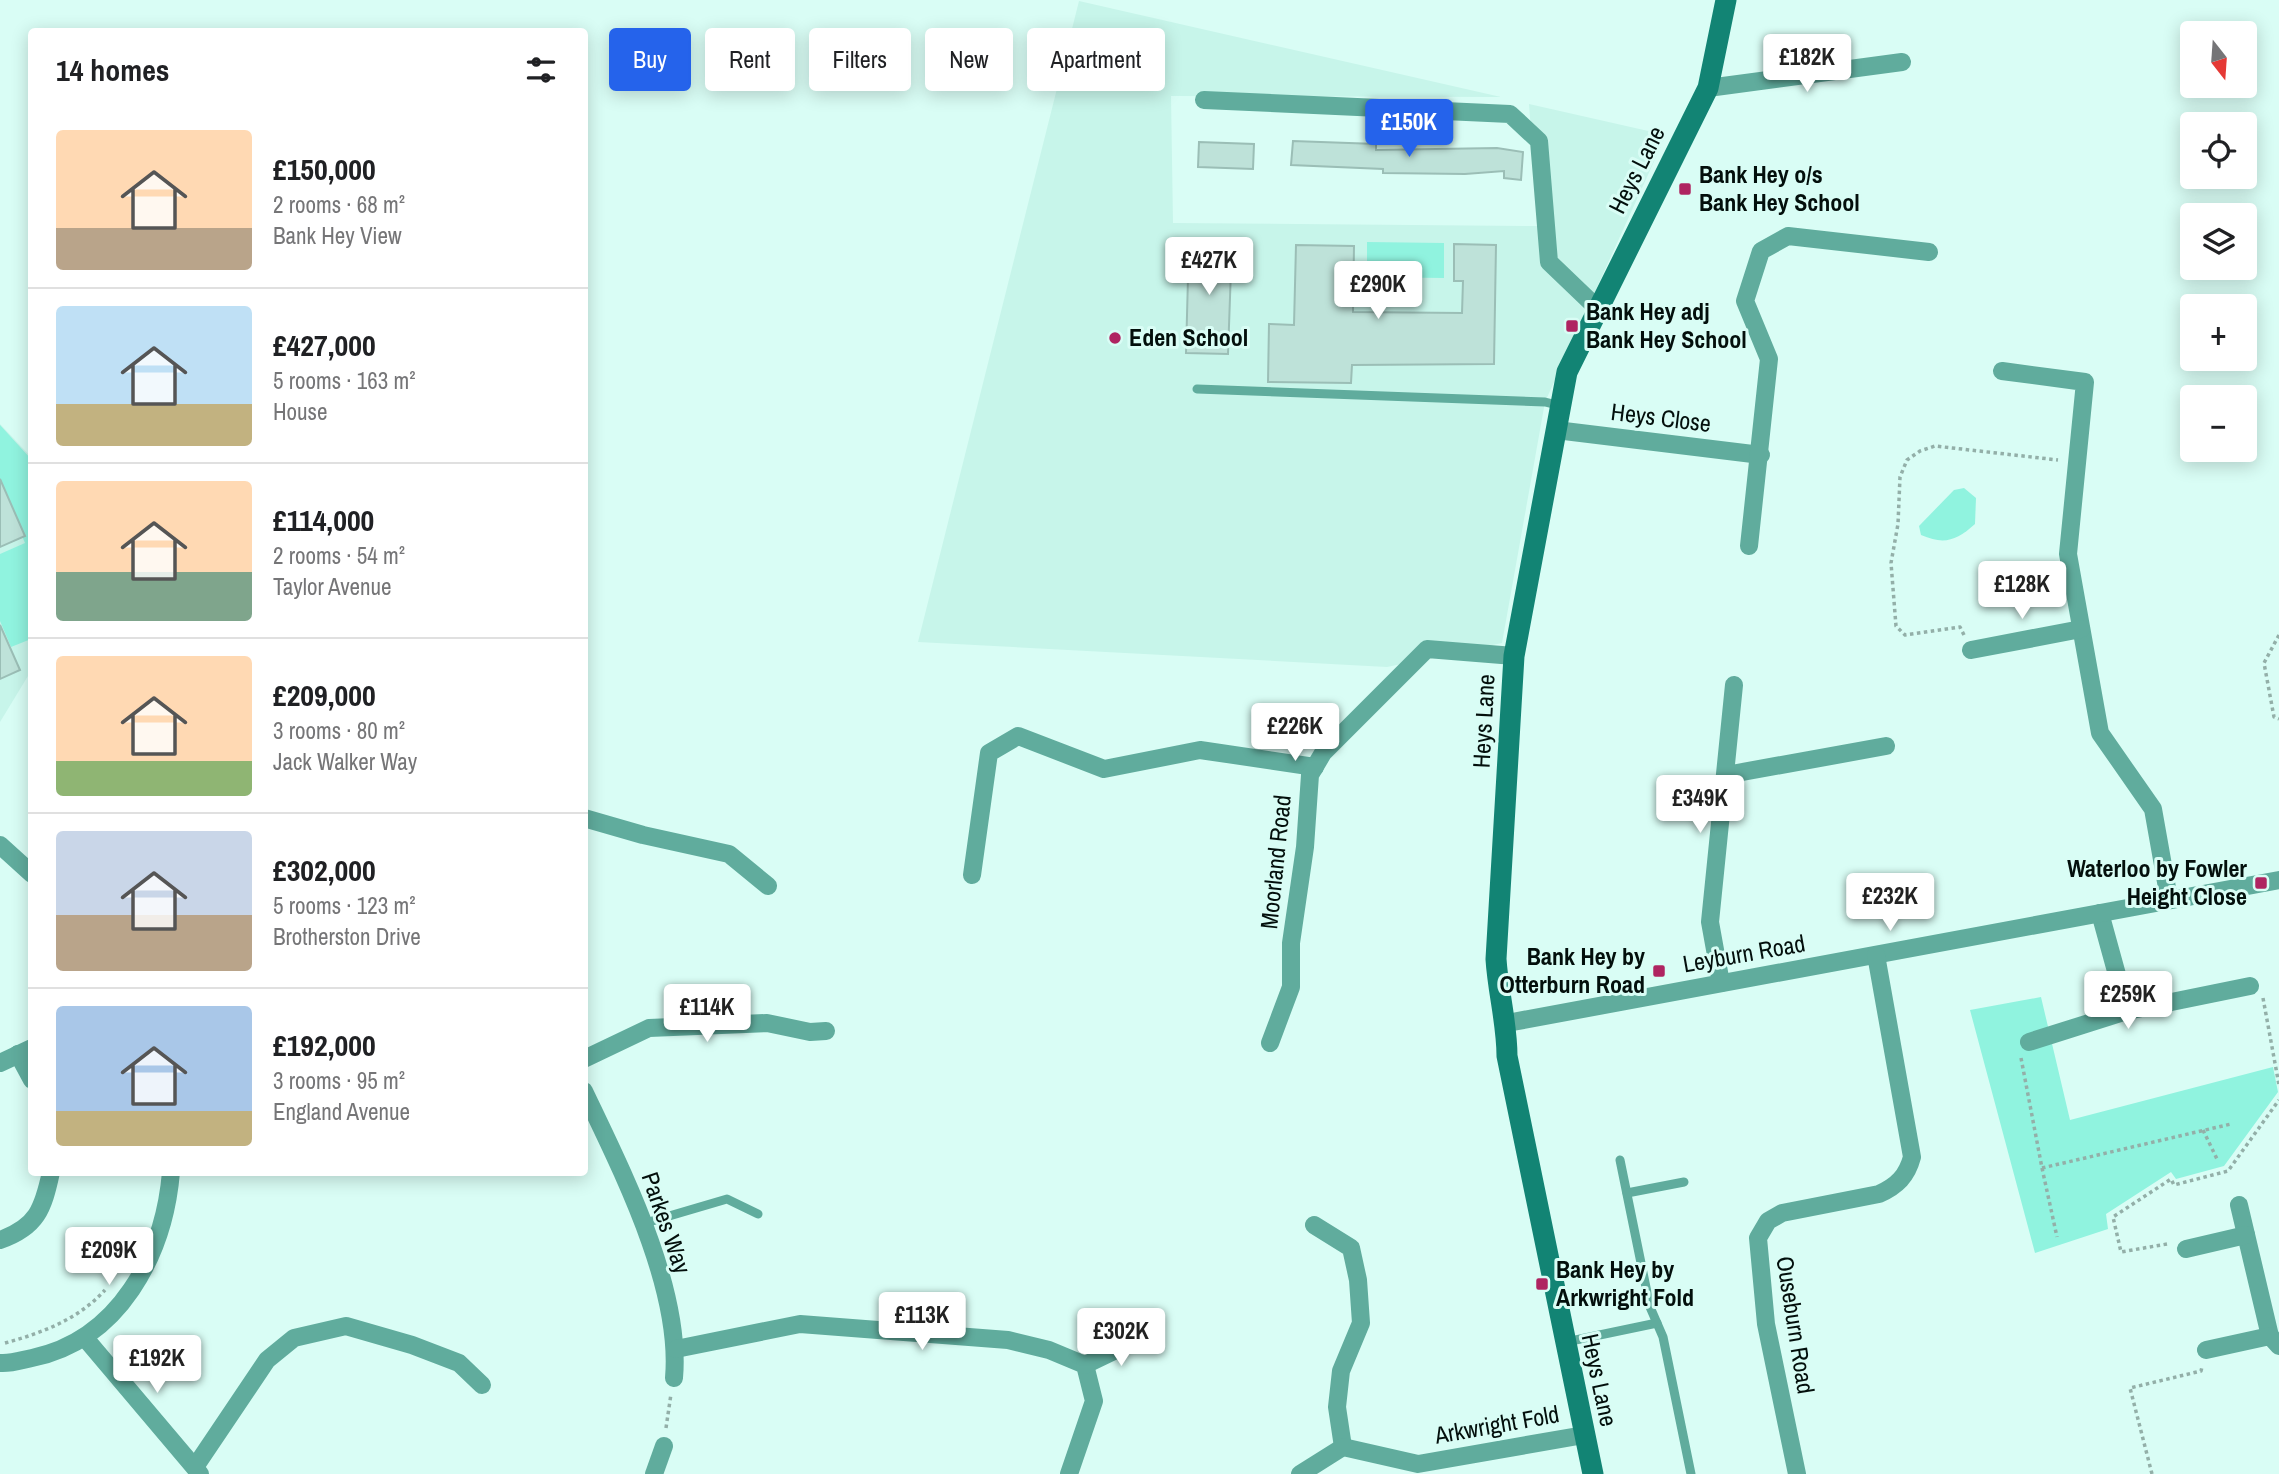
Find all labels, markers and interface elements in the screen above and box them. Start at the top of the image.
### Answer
north arrow [2180,21,2258,98]
map controls [2180,21,2257,462]
chip: Buy [609,28,691,91]
chip: Rent [705,28,795,91]
chip: Filters [809,28,911,91]
chip: New [925,28,1013,91]
chip: Apartment [1027,28,1165,91]
pin: £182K [1758,34,1856,94]
text: £182K [1779,41,1835,72]
text: 14 homes [56,50,170,90]
icon: filters [522,51,560,89]
pin: £150K [1360,100,1458,159]
text: £150K [1381,106,1437,137]
button: locate [2180,112,2257,189]
street label: Heys Lane [1600,120,1672,219]
text: £150,000 [273,149,376,189]
icon: home [112,158,196,242]
place label: Bank Hey o/s Bank Hey School [1699,158,1860,218]
marker: Bank Hey o/s Bank Hey School [1677,181,1693,197]
text: 2 rooms · 68 m² [273,189,405,220]
button: layers [2180,203,2257,280]
text: Bank Hey View [273,220,402,251]
pin: £427K [1160,238,1258,297]
text: £427K [1181,244,1237,275]
pin: £290K [1329,262,1427,321]
text: £290K [1350,268,1406,299]
button: + [2180,294,2257,371]
place label: Bank Hey adj Bank Hey School [1586,295,1747,355]
marker: Bank Hey adj Bank Hey School [1564,318,1580,334]
place label: Eden School [1129,321,1248,353]
text: £427,000 [273,325,376,365]
marker: Eden School [1107,330,1123,346]
icon: home [112,334,196,418]
text: 5 rooms · 163 m² [273,365,416,396]
button: − [2180,385,2257,462]
street label: Heys Close [1609,395,1713,439]
text: House [273,396,328,427]
text: £114,000 [273,500,374,540]
icon: home [112,509,196,593]
text: 2 rooms · 54 m² [273,540,405,571]
pin: £128K [1973,562,2071,621]
text: £128K [1994,568,2050,599]
text: Taylor Avenue [273,571,392,602]
street label: Heys Lane [1465,673,1501,769]
text: £209,000 [273,675,376,715]
icon: home [112,684,196,768]
pin: £226K [1246,704,1344,763]
text: £226K [1267,710,1323,741]
text: 3 rooms · 80 m² [273,715,405,746]
text: Jack Walker Way [273,746,417,777]
pin: £349K [1651,776,1749,835]
text: £349K [1672,782,1728,813]
street label: Moorland Road [1252,793,1298,930]
text: £302,000 [273,850,376,890]
place label: Waterloo by Fowler Height Close [2067,852,2247,912]
icon: home [112,859,196,943]
pin: £232K [1841,874,1939,933]
marker: Waterloo by Fowler Height Close [2253,875,2269,891]
text: £232K [1862,880,1918,911]
text: 5 rooms · 123 m² [273,890,416,921]
text: Brotherston Drive [273,921,421,952]
street label: Leyburn Road [1680,927,1807,980]
place label: Bank Hey by Otterburn Road [1500,940,1645,1000]
marker: Bank Hey by Otterburn Road [1651,963,1667,979]
pin: £259K [2079,972,2177,1031]
text: £259K [2100,978,2156,1009]
pin: £114K [658,984,756,1044]
text: £114K [680,991,734,1022]
text: £192,000 [273,1025,376,1065]
icon: home [112,1034,196,1118]
text: 3 rooms · 95 m² [273,1065,405,1096]
text: England Avenue [273,1096,410,1127]
street label: Parkes Way [635,1168,699,1278]
pin: £209K [60,1228,158,1287]
text: £209K [81,1234,137,1265]
place label: Bank Hey by Arkwright Fold [1556,1253,1694,1313]
street label: Ouseburn Road [1769,1254,1823,1396]
marker: Bank Hey by Arkwright Fold [1534,1276,1550,1292]
pin: £113K [873,1292,971,1352]
text: £113K [895,1299,949,1330]
pin: £302K [1072,1308,1170,1368]
text: £302K [1093,1315,1149,1346]
street label: Heys Lane [1575,1330,1625,1429]
pin: £192K [108,1336,206,1395]
text: £192K [129,1342,185,1373]
street label: Arkwright Fold [1431,1397,1562,1451]

